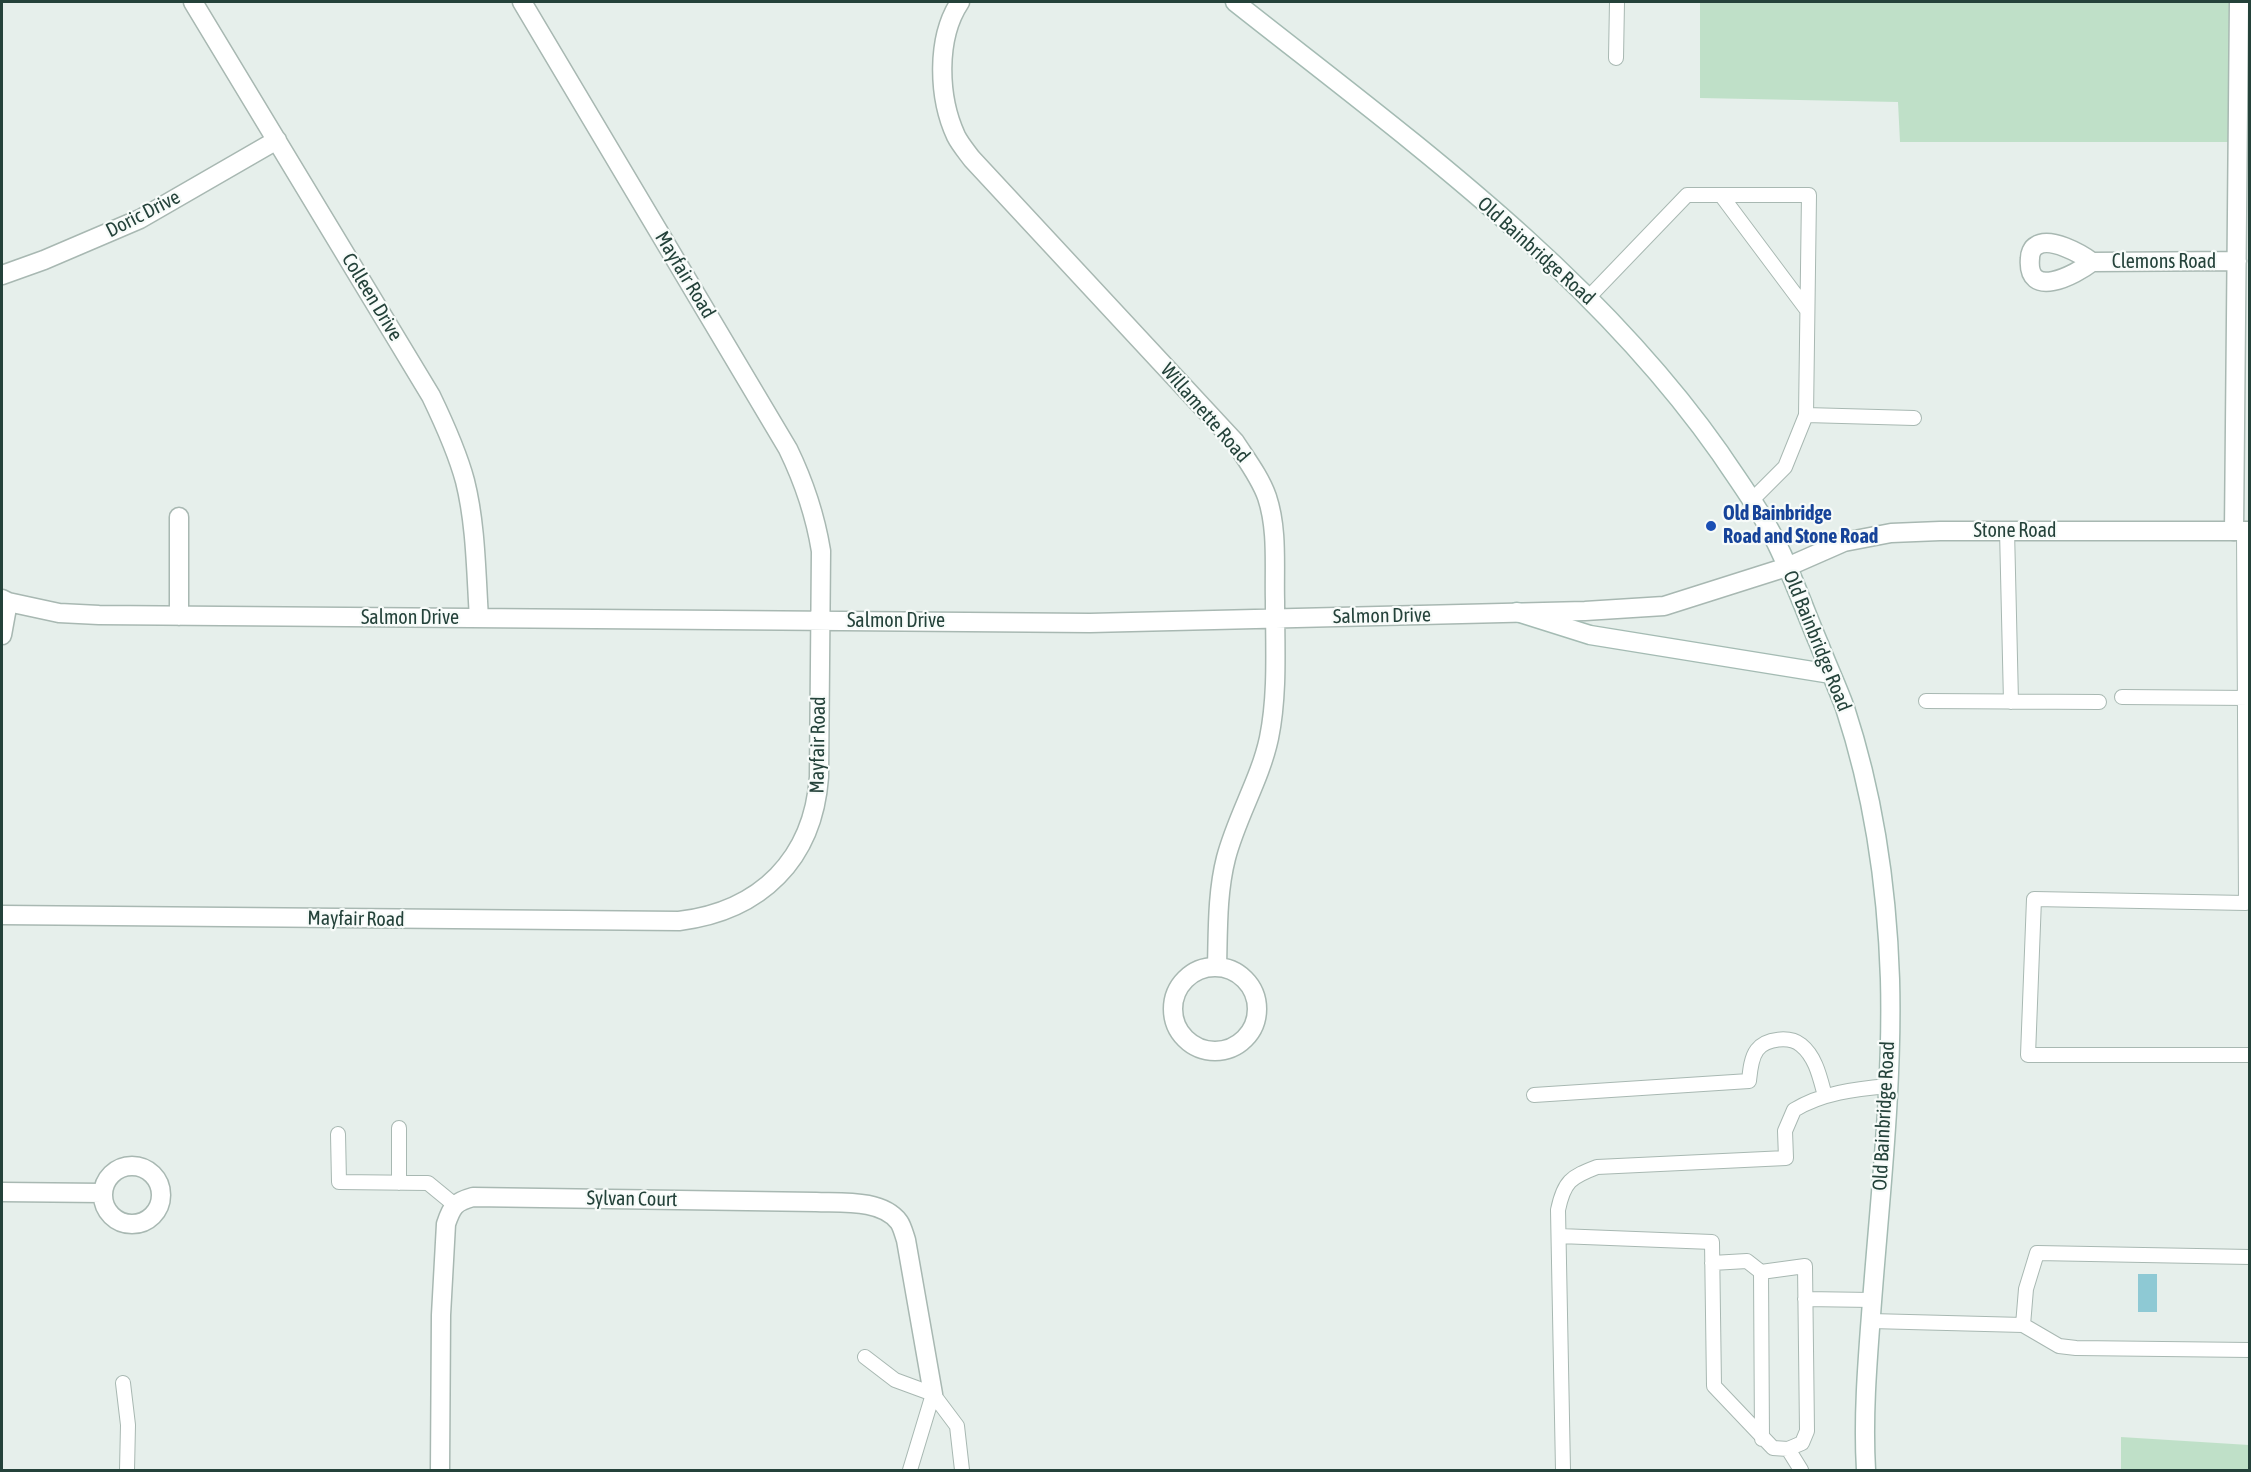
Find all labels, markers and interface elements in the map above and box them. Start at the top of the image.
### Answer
street label: Doric Drive [102,185,184,243]
street label: Old Bainbridge Road [1472,192,1600,310]
street label: Mayfair Road [650,227,720,323]
street label: Colleen Drive [336,249,408,345]
street label: Clemons Road [2112,250,2216,274]
street label: Willamette Road [1155,358,1255,468]
place label: Old Bainbridge Road and Stone Road [1723,502,1878,549]
marker: Old Bainbridge Road and Stone Road [1704,519,1718,533]
street label: Stone Road [1973,519,2057,543]
street label: Old Bainbridge Road [1778,567,1856,715]
street label: Salmon Drive [1333,603,1431,629]
street label: Salmon Drive [361,606,459,630]
street label: Salmon Drive [847,609,945,633]
street label: Mayfair Road [805,696,831,794]
street label: Mayfair Road [307,906,405,932]
street label: Old Bainbridge Road [1868,1041,1900,1191]
street label: Sylvan Court [586,1186,678,1212]

